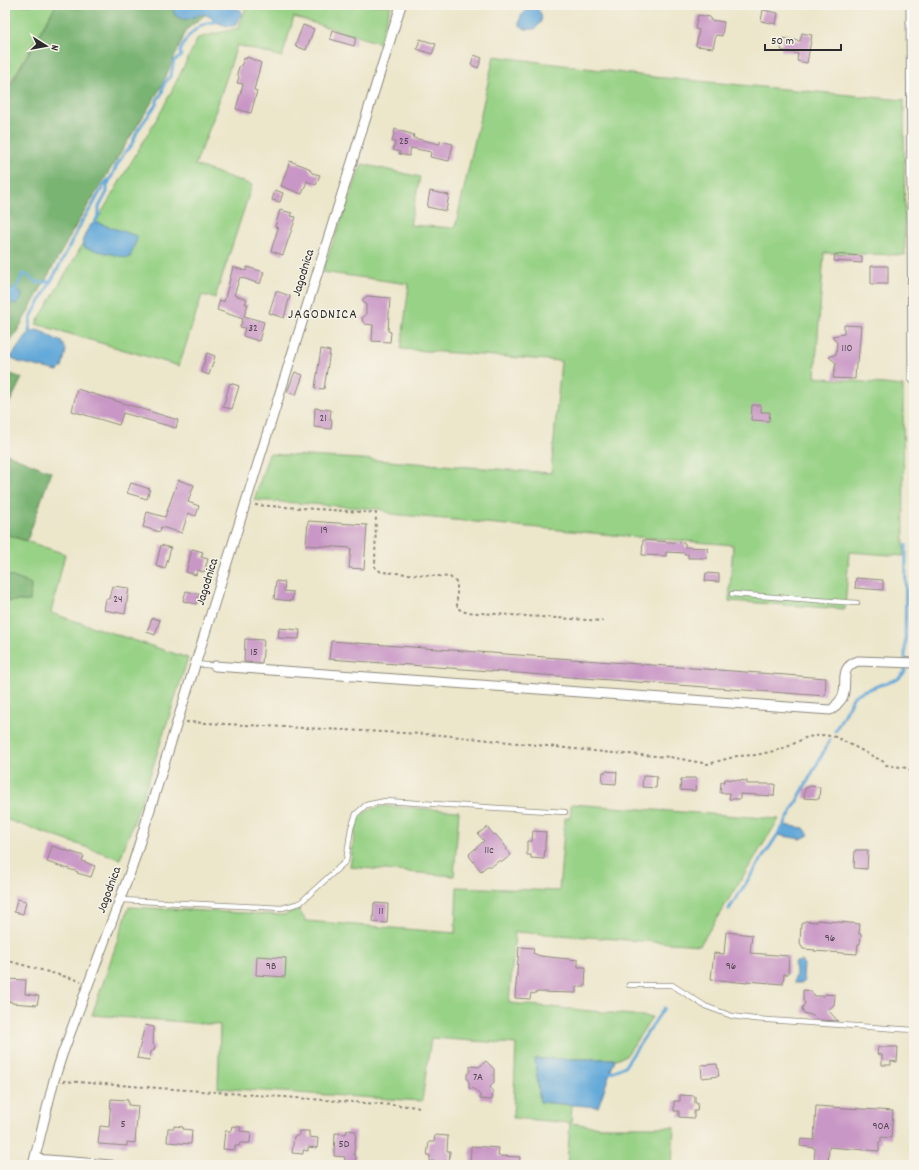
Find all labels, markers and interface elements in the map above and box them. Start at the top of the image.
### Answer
north arrow [26,26,66,66]
scale bar [765,26,841,52]
text: 50 m [771,33,794,50]
text: N [45,43,62,52]
house number: 25 [399,134,409,150]
street label: Jagodnica [288,246,320,299]
district label: JAGODNICA [288,305,358,325]
house number: 32 [248,321,258,337]
house number: 110 [842,341,852,357]
house number: 21 [319,411,327,427]
house number: 19 [320,523,328,539]
street label: Jagodnica [192,555,224,608]
house number: 24 [113,592,123,608]
house number: 15 [250,645,258,661]
house number: 11c [484,843,494,859]
street label: Jagodnica [93,863,127,916]
house number: 11 [379,904,383,920]
house number: 96 [825,931,835,947]
house number: 9B [266,959,276,975]
house number: 96 [726,959,736,975]
house number: 7A [473,1070,483,1086]
house number: 5 [120,1117,126,1133]
house number: 90A [872,1119,890,1135]
house number: 5D [339,1137,350,1153]

